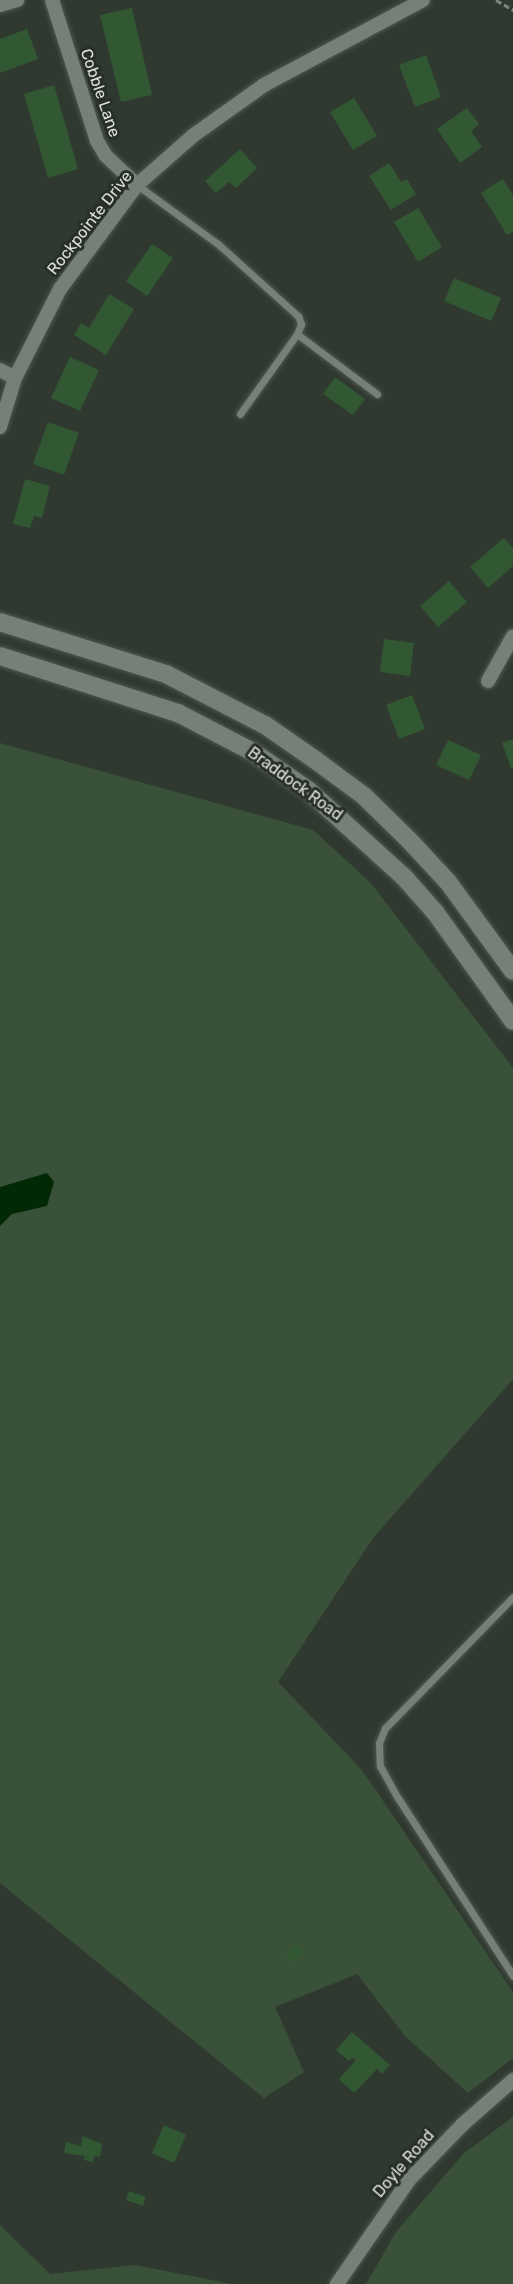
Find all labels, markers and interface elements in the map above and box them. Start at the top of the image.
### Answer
street label: Cobble Lane [76,46,124,140]
street label: Rockpointe Drive [44,167,136,279]
street label: Braddock Road [244,743,346,825]
street label: Doyle Road [369,2126,439,2202]

